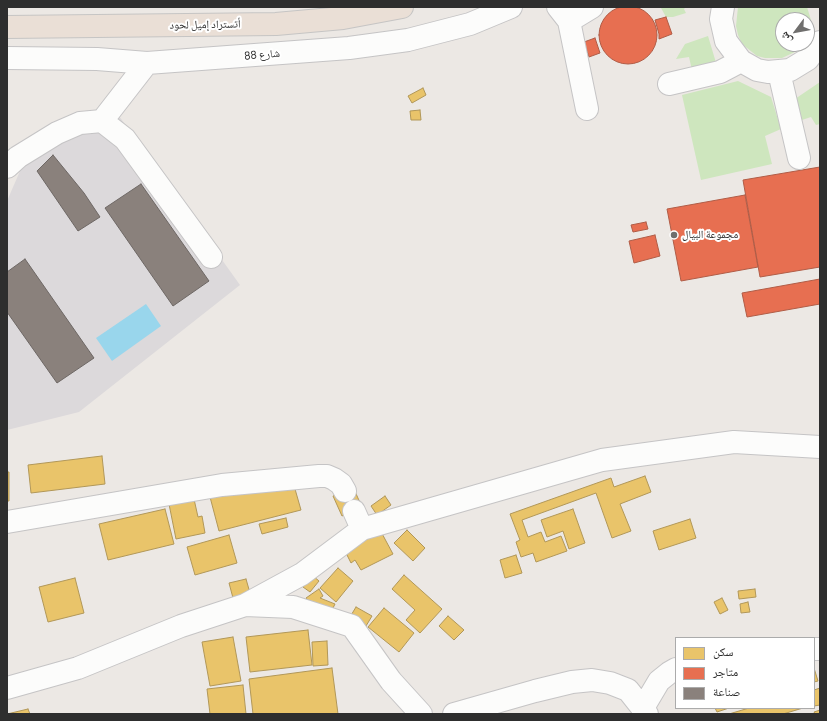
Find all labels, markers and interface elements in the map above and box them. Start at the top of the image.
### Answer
north arrow [775,12,815,52]
street label: أتستراد إميل لحود [169,18,241,32]
text: ش [776,29,795,47]
street label: شارع 88 [244,47,280,63]
place label: مجموعة البيال [682,228,738,242]
marker: مجموعة البيال [669,230,679,240]
legend [675,637,815,709]
text: سكن [713,643,733,660]
text: متاجر [713,663,738,680]
text: صناعة [713,683,740,700]

